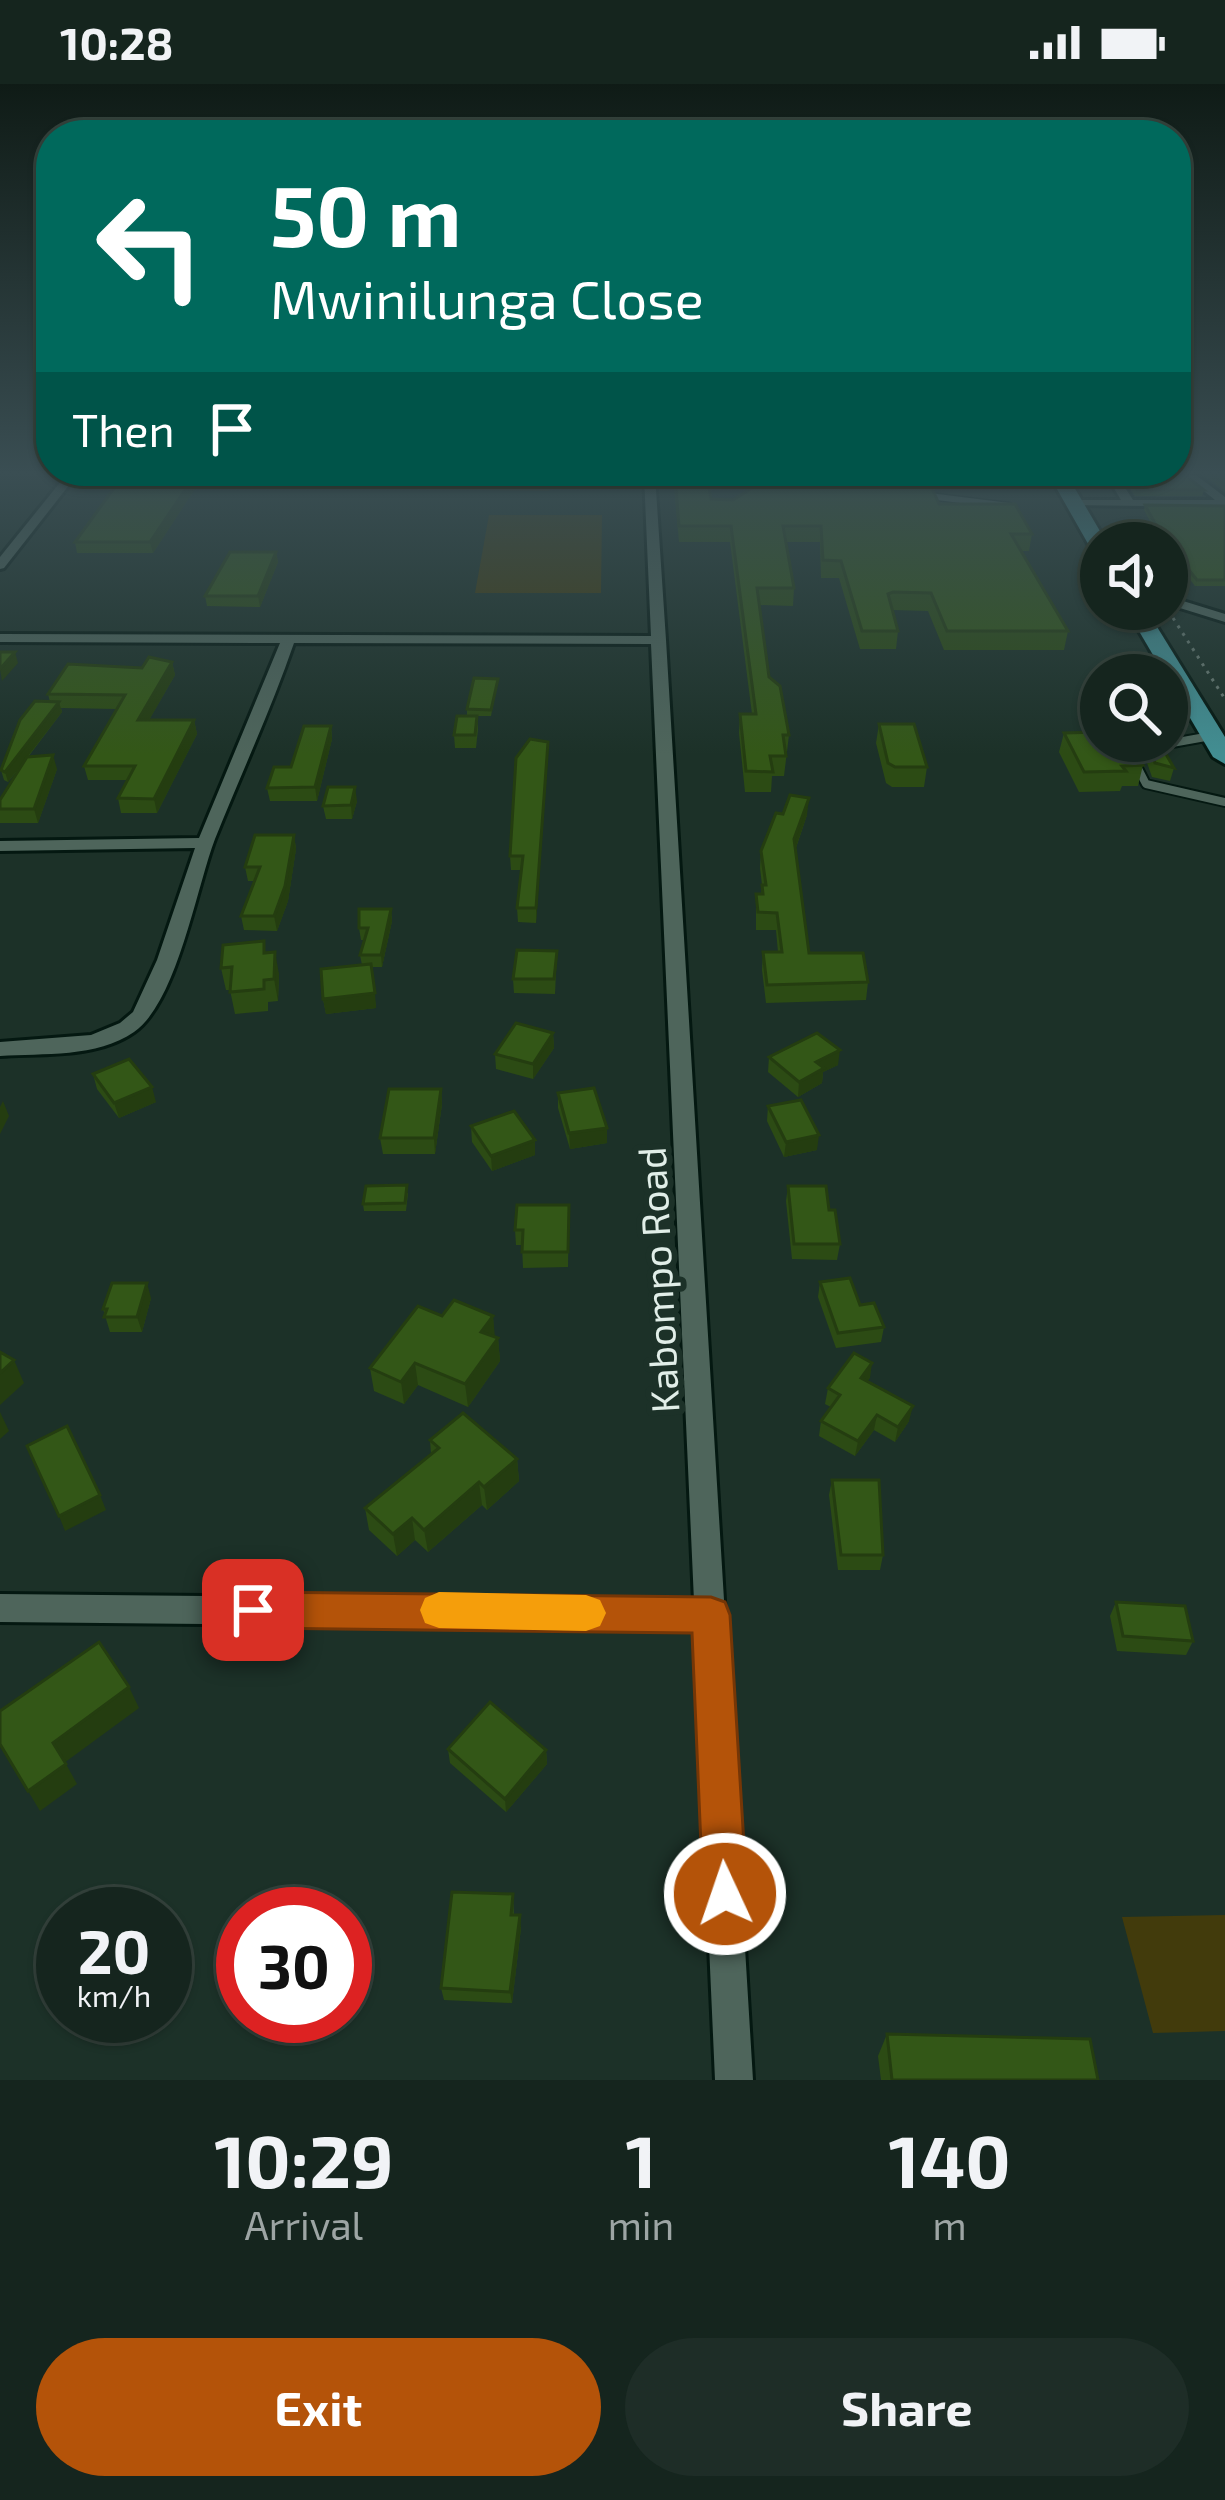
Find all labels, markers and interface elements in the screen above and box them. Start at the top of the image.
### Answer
text: 10:28 [60,15,174,69]
text: 50 m [270,163,462,264]
icon: left [72,168,228,324]
text: Mwinilunga Close [270,265,704,330]
icon: arrive [199,396,265,462]
text: Then [72,402,175,456]
map controls [1080,522,1188,762]
button: sound [1080,522,1188,630]
button: search [1080,654,1188,762]
street label: Kabompo Road [627,1146,687,1414]
pin [202,1559,304,1661]
icon: arrive [220,1577,286,1643]
position arrow [662,1831,788,1957]
speed limit sign: 30 [216,1887,372,2043]
text: 20 [78,1914,150,1986]
text: km/h [77,1977,151,2013]
text: 10:29 [214,2116,394,2202]
text: 1 [625,2116,657,2202]
text: 140 [888,2116,1011,2202]
text: Arrival [245,2201,363,2248]
text: min [608,2201,674,2248]
text: m [932,2201,967,2248]
button: Exit [36,2338,601,2476]
button: Share [625,2338,1189,2476]

